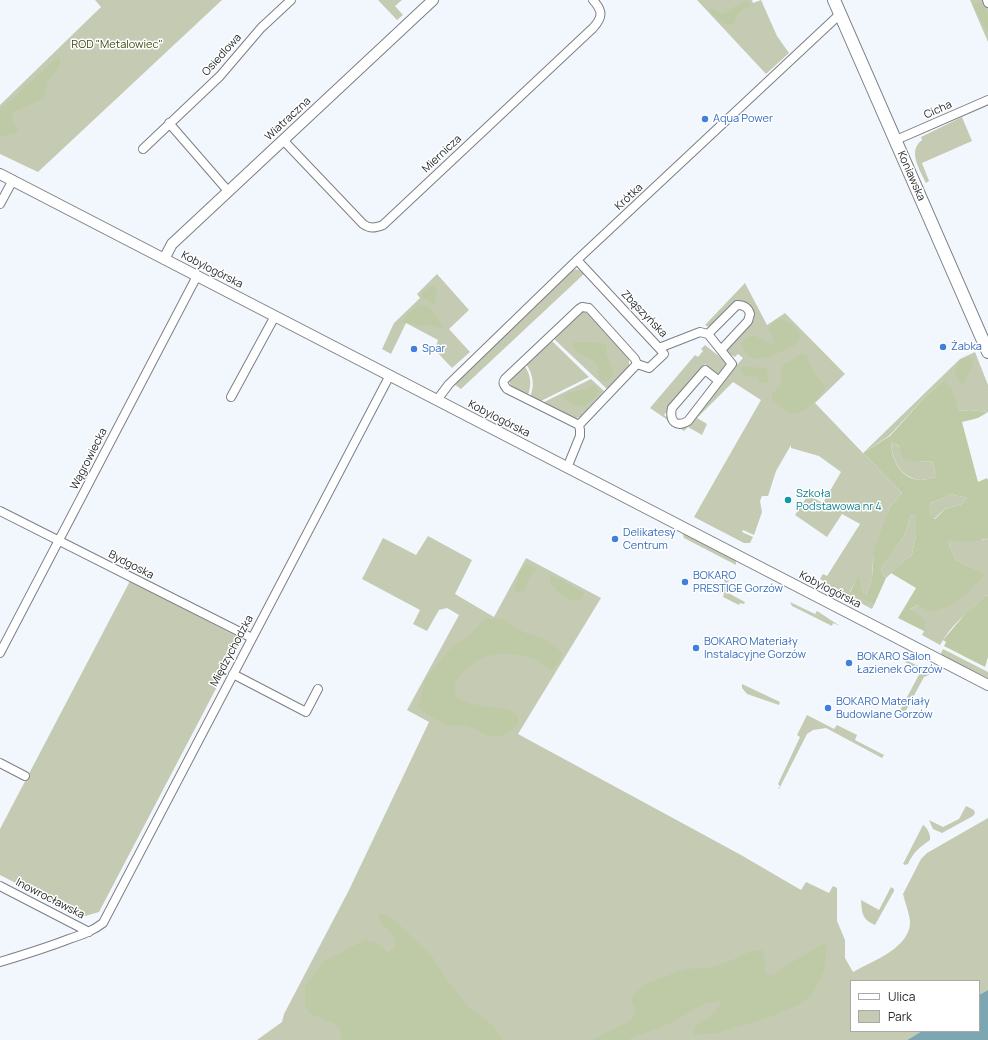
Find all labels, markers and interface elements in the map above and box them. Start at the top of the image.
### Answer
street label: Osiedlowa [200,31,244,79]
park label: ROD "Metalowiec" [71,38,163,52]
street label: Wiatraczna [262,95,314,143]
street label: Cicha [922,98,954,122]
place label: Aqua Power [713,112,773,126]
marker: Aqua Power [700,114,710,124]
street label: Miernicza [420,132,464,176]
street label: Koniawska [894,149,928,203]
street label: Krótka [612,181,646,213]
street label: Kobylogórska [179,249,245,291]
street label: Zbąszyńska [618,288,670,340]
place label: Żabka [951,340,982,354]
place label: Spar [422,342,445,356]
marker: Żabka [938,342,948,352]
marker: Spar [409,344,419,354]
street label: Kobylogórska [466,398,532,440]
street label: Wągrowiecka [68,426,110,492]
place label: Szkoła Podstawowa nr 4 [796,487,882,513]
marker: Szkoła Podstawowa nr 4 [783,495,793,505]
place label: Delikatesy Centrum [623,526,675,552]
marker: Delikatesy Centrum [610,534,620,544]
street label: Bydgoska [106,548,156,582]
place label: BOKARO PRESTIGE Gorzów [693,569,783,595]
street label: Kobylogórska [797,569,863,611]
marker: BOKARO PRESTIGE Gorzów [680,577,690,587]
street label: Międzychodzka [208,613,256,689]
place label: BOKARO Materiały Instalacyjne Gorzów [704,635,806,661]
marker: BOKARO Materiały Instalacyjne Gorzów [691,643,701,653]
place label: BOKARO Salon Łazienek Gorzów [857,650,942,676]
marker: BOKARO Salon Łazienek Gorzów [844,658,854,668]
place label: BOKARO Materiały Budowlane Gorzów [836,695,933,721]
marker: BOKARO Materiały Budowlane Gorzów [823,703,833,713]
street label: Inowrocławska [13,876,87,922]
legend [850,980,980,1032]
text: Ulica [888,988,915,1005]
text: Park [888,1008,912,1025]

